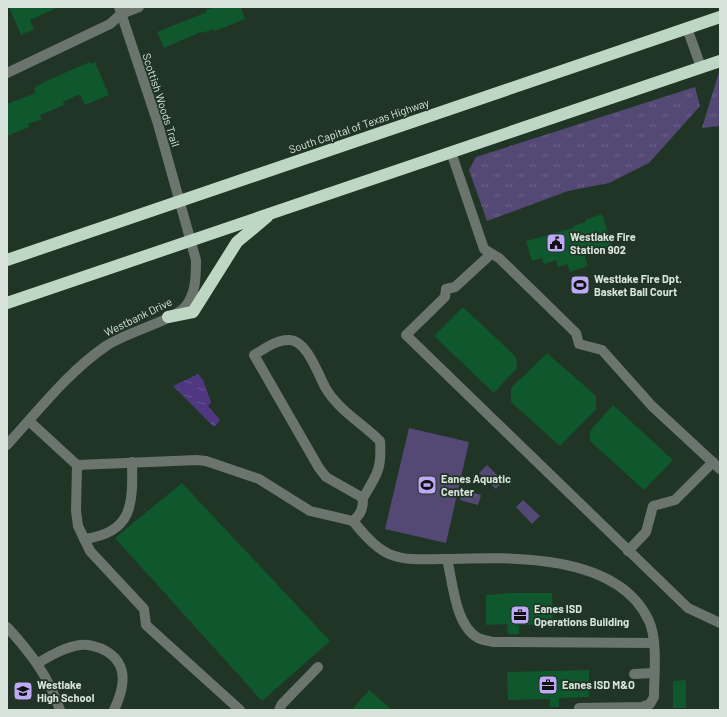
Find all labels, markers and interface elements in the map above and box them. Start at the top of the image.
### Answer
street label: Scottish Woods Trail [140,51,183,148]
street label: South Capital of Texas Highway [287,95,431,156]
place label: Westlake Fire Station 902 [570,230,636,256]
public building icon: Westlake Fire Station 902 [545,232,567,254]
place label: Westlake Fire Dpt. Basket Ball Court [594,272,682,298]
sports icon: Westlake Fire Dpt. Basket Ball Court [569,274,591,296]
street label: Westbank Drive [102,294,174,339]
place label: Eanes Aquatic Center [441,472,511,498]
sports icon: Eanes Aquatic Center [416,474,438,496]
place label: Eanes ISD Operations Building [534,602,629,628]
office icon: Eanes ISD Operations Building [509,604,531,626]
office icon: Eanes ISD M&O [537,674,559,696]
place label: Westlake High School [37,678,95,704]
place label: Eanes ISD M&O [562,678,635,691]
school or university icon: Westlake High School [12,680,34,702]

